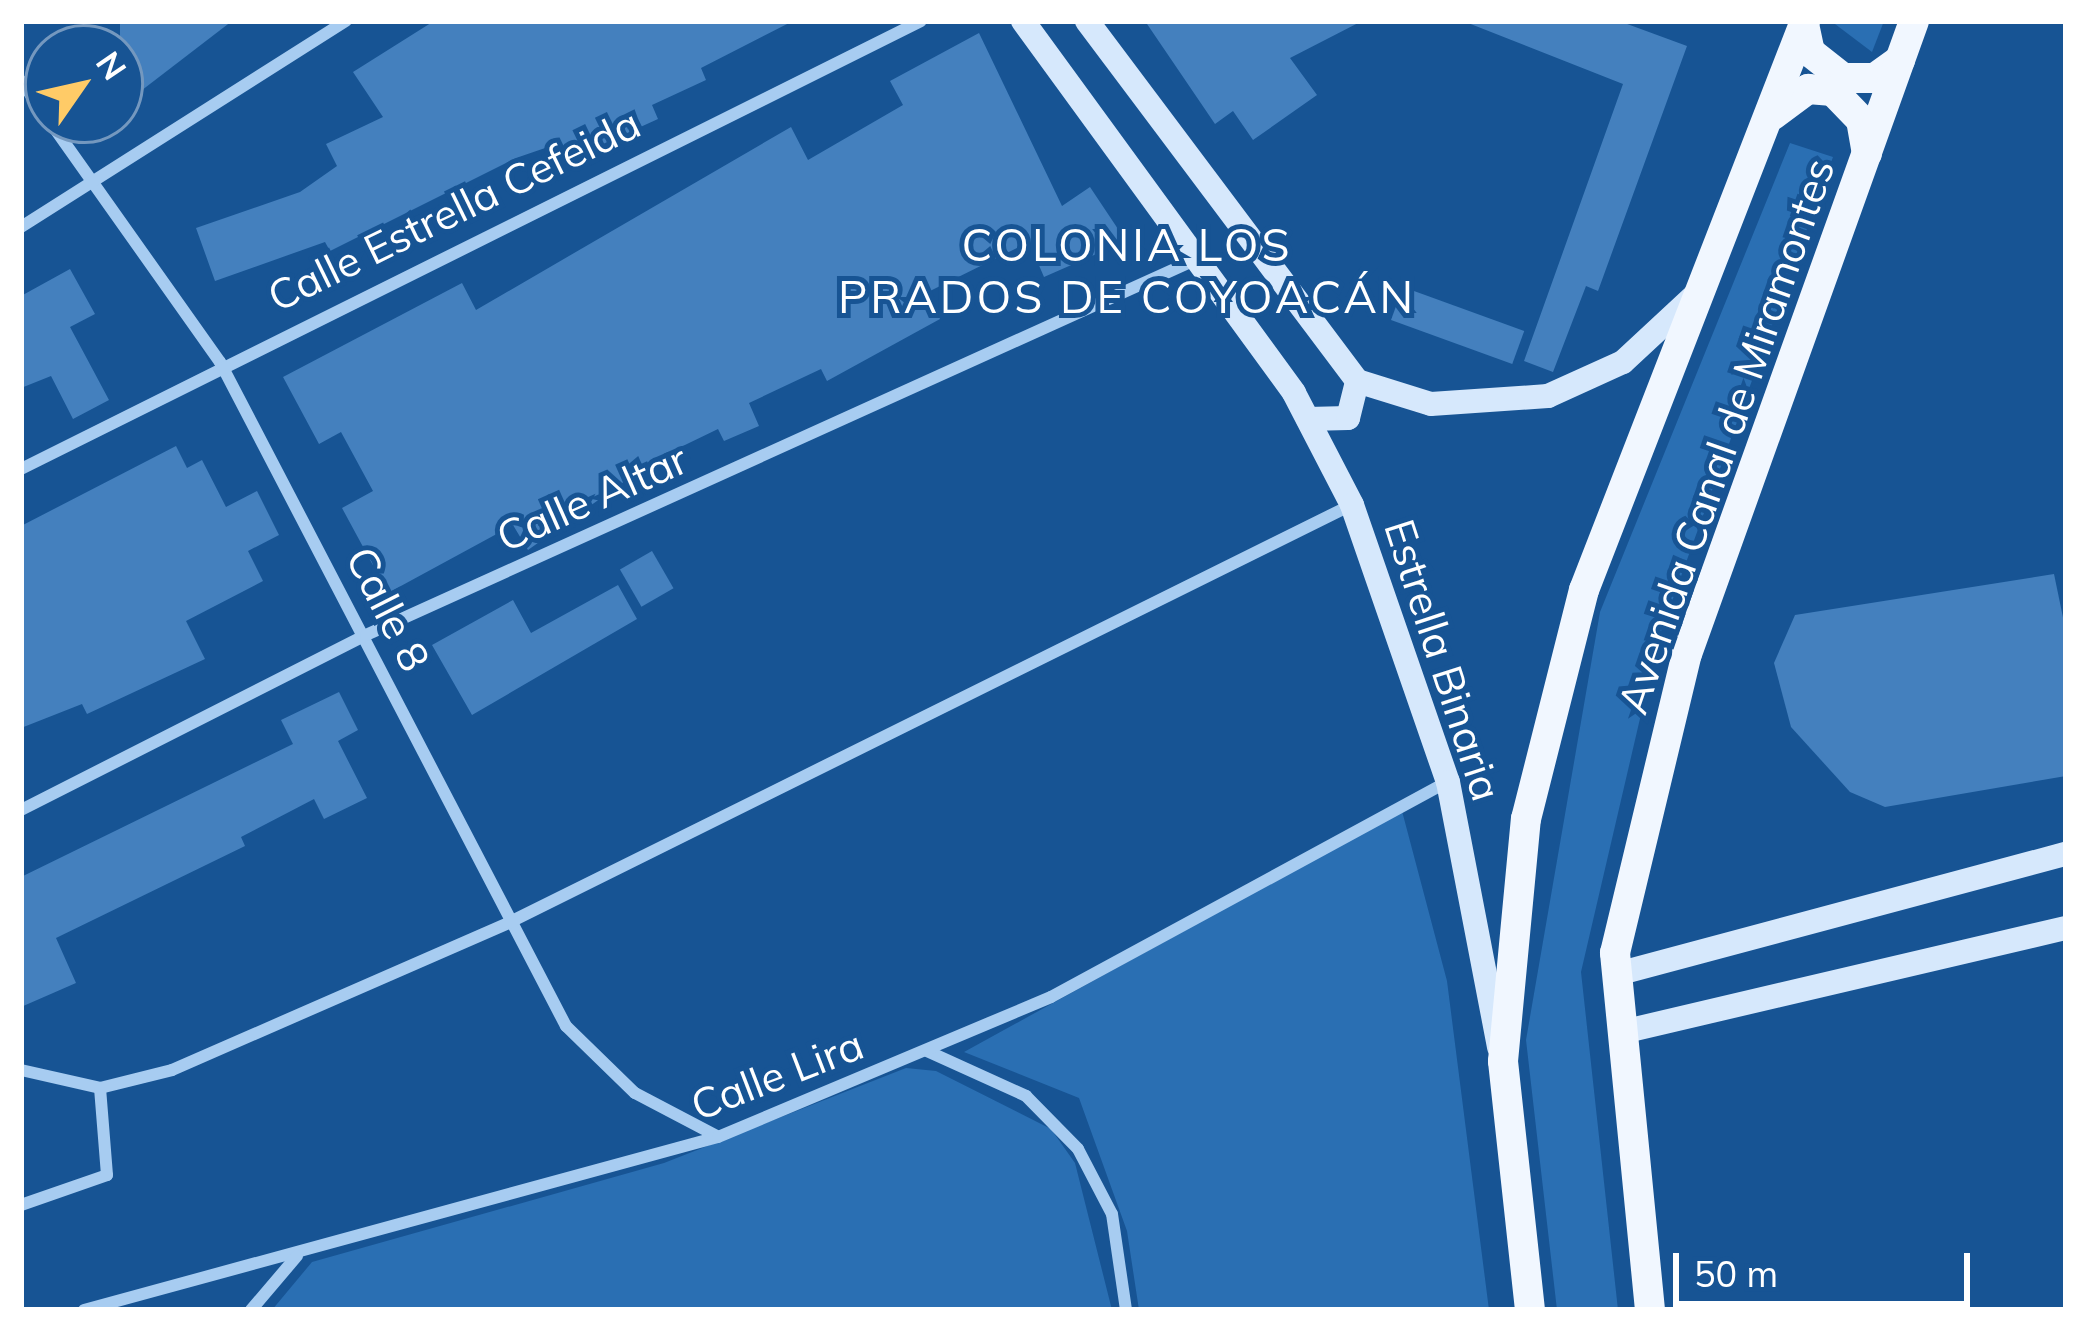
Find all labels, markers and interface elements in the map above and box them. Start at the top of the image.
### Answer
north arrow [24,24,144,144]
text: N [88,43,136,87]
street label: Calle Estrella Cefeida [260,98,648,322]
street label: Avenida Canal de Miramontes [1607,152,1845,720]
district label: COLONIA LOS PRADOS DE COYOACÁN [838,218,1416,324]
street label: Calle Altar [489,434,695,562]
street label: Estrella Binaria [1374,513,1512,807]
street label: Calle 8 [336,539,440,679]
street label: Calle Lira [684,1019,870,1131]
scale bar [1679,1229,1976,1303]
text: 50 m [1694,1251,1778,1296]

